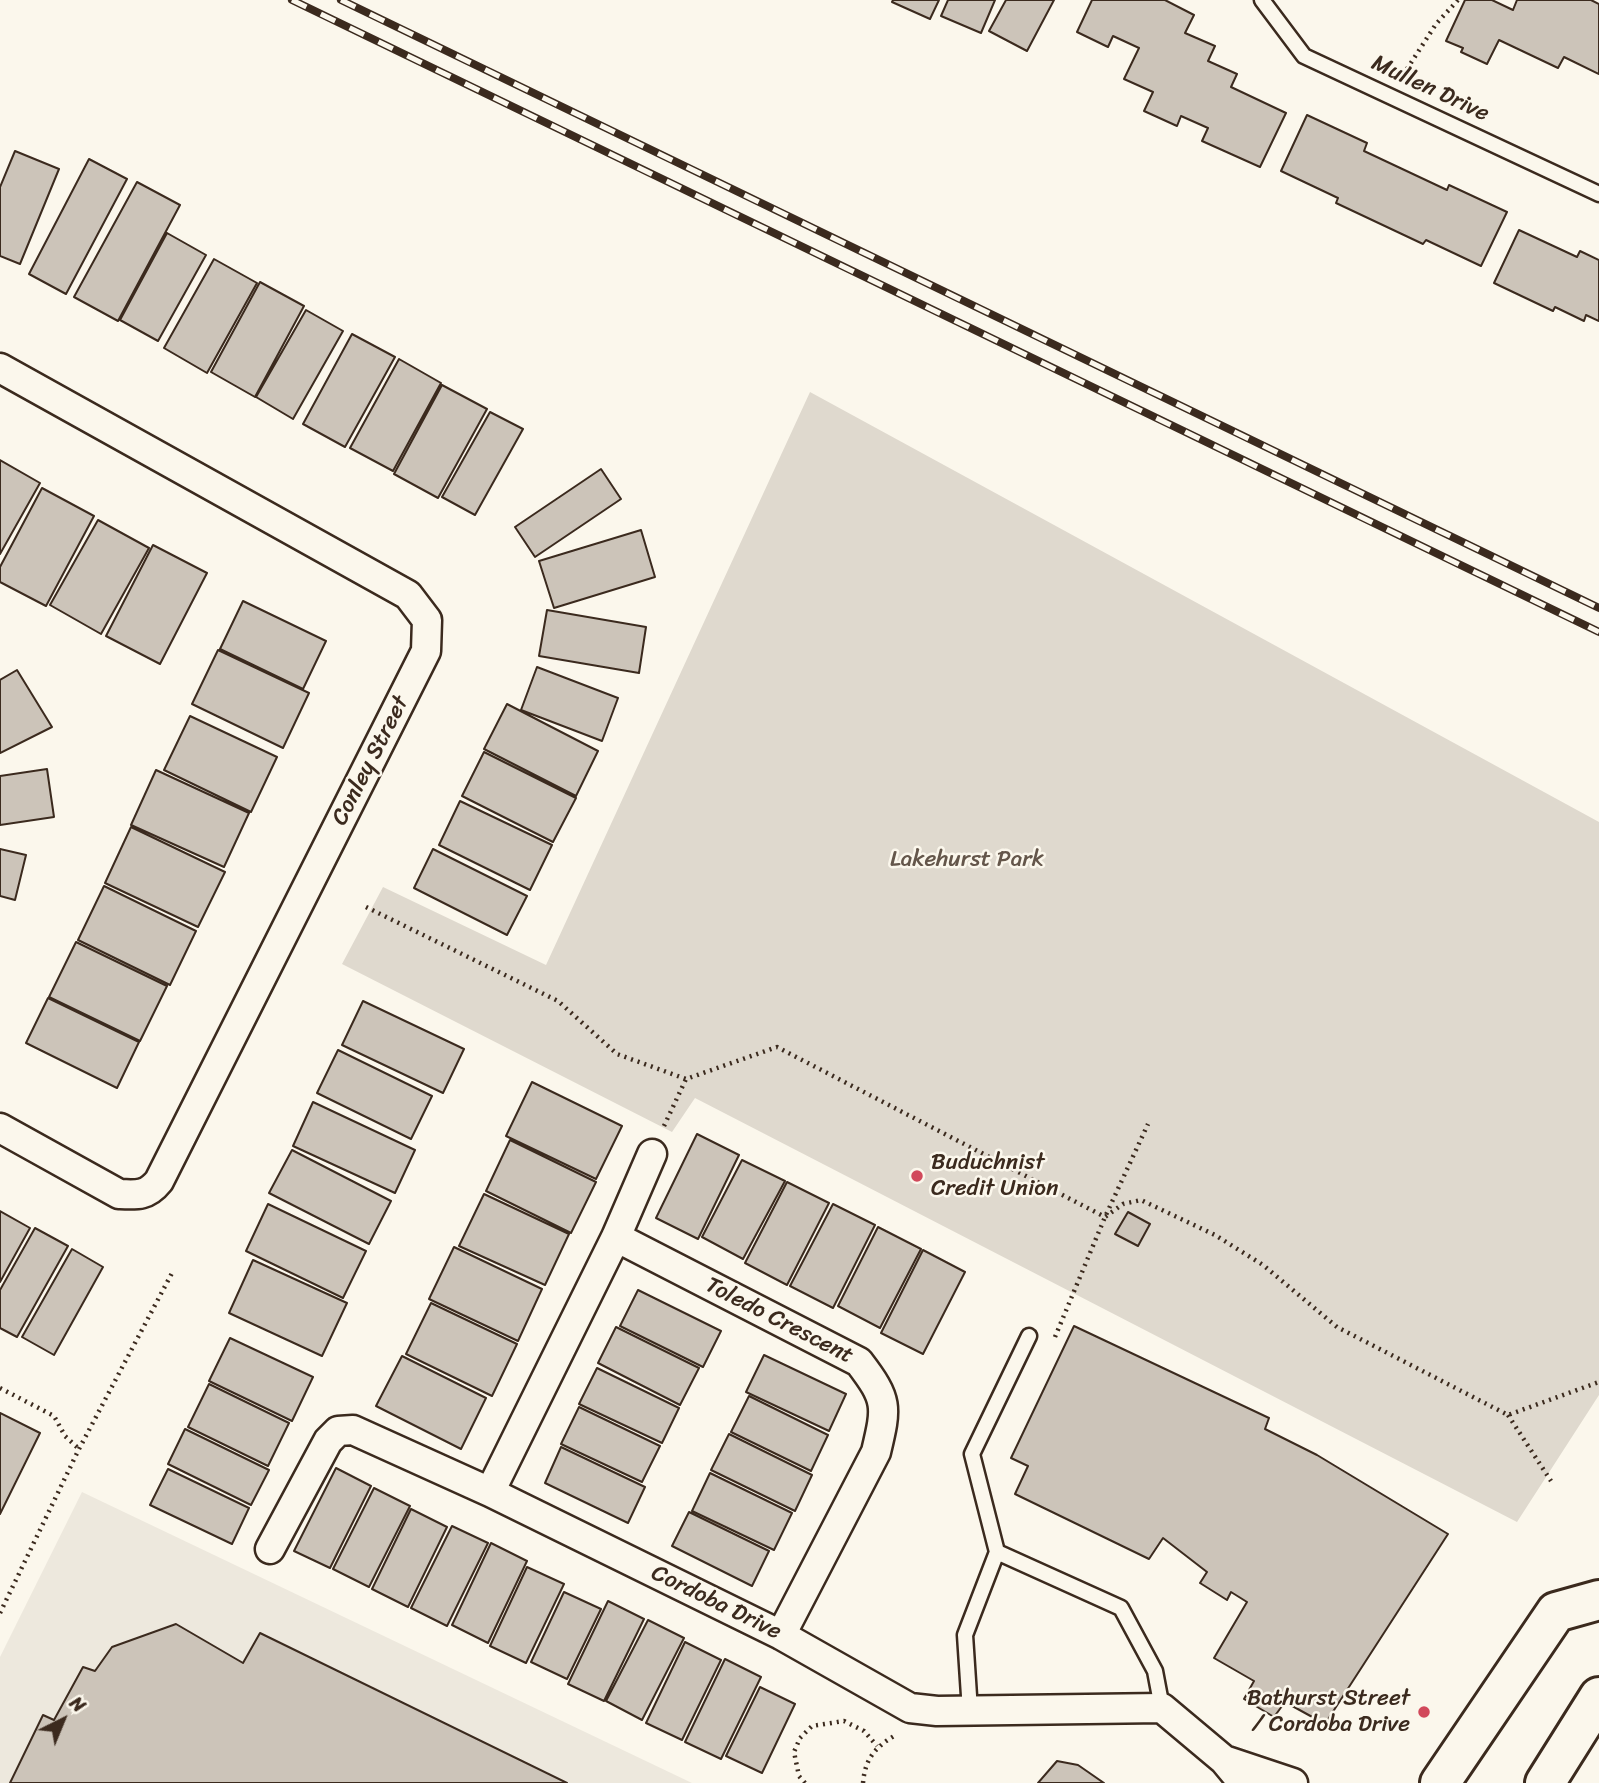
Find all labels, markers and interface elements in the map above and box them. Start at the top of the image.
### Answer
street label: Mullen Drive [1367,50,1493,128]
street label: Conley Street [327,692,415,830]
park label: Lakehurst Park [890,846,1044,874]
place label: Buduchnist Credit Union [931,1149,1058,1203]
marker: Buduchnist Credit Union [909,1168,925,1184]
street label: Toledo Crescent [700,1272,858,1370]
street label: Cordoba Drive [647,1560,785,1646]
north arrow [28,1685,98,1755]
place label: Bathurst Street / Cordoba Drive [1247,1685,1410,1739]
text: N [62,1688,94,1721]
marker: Bathurst Street / Cordoba Drive [1416,1704,1432,1720]

